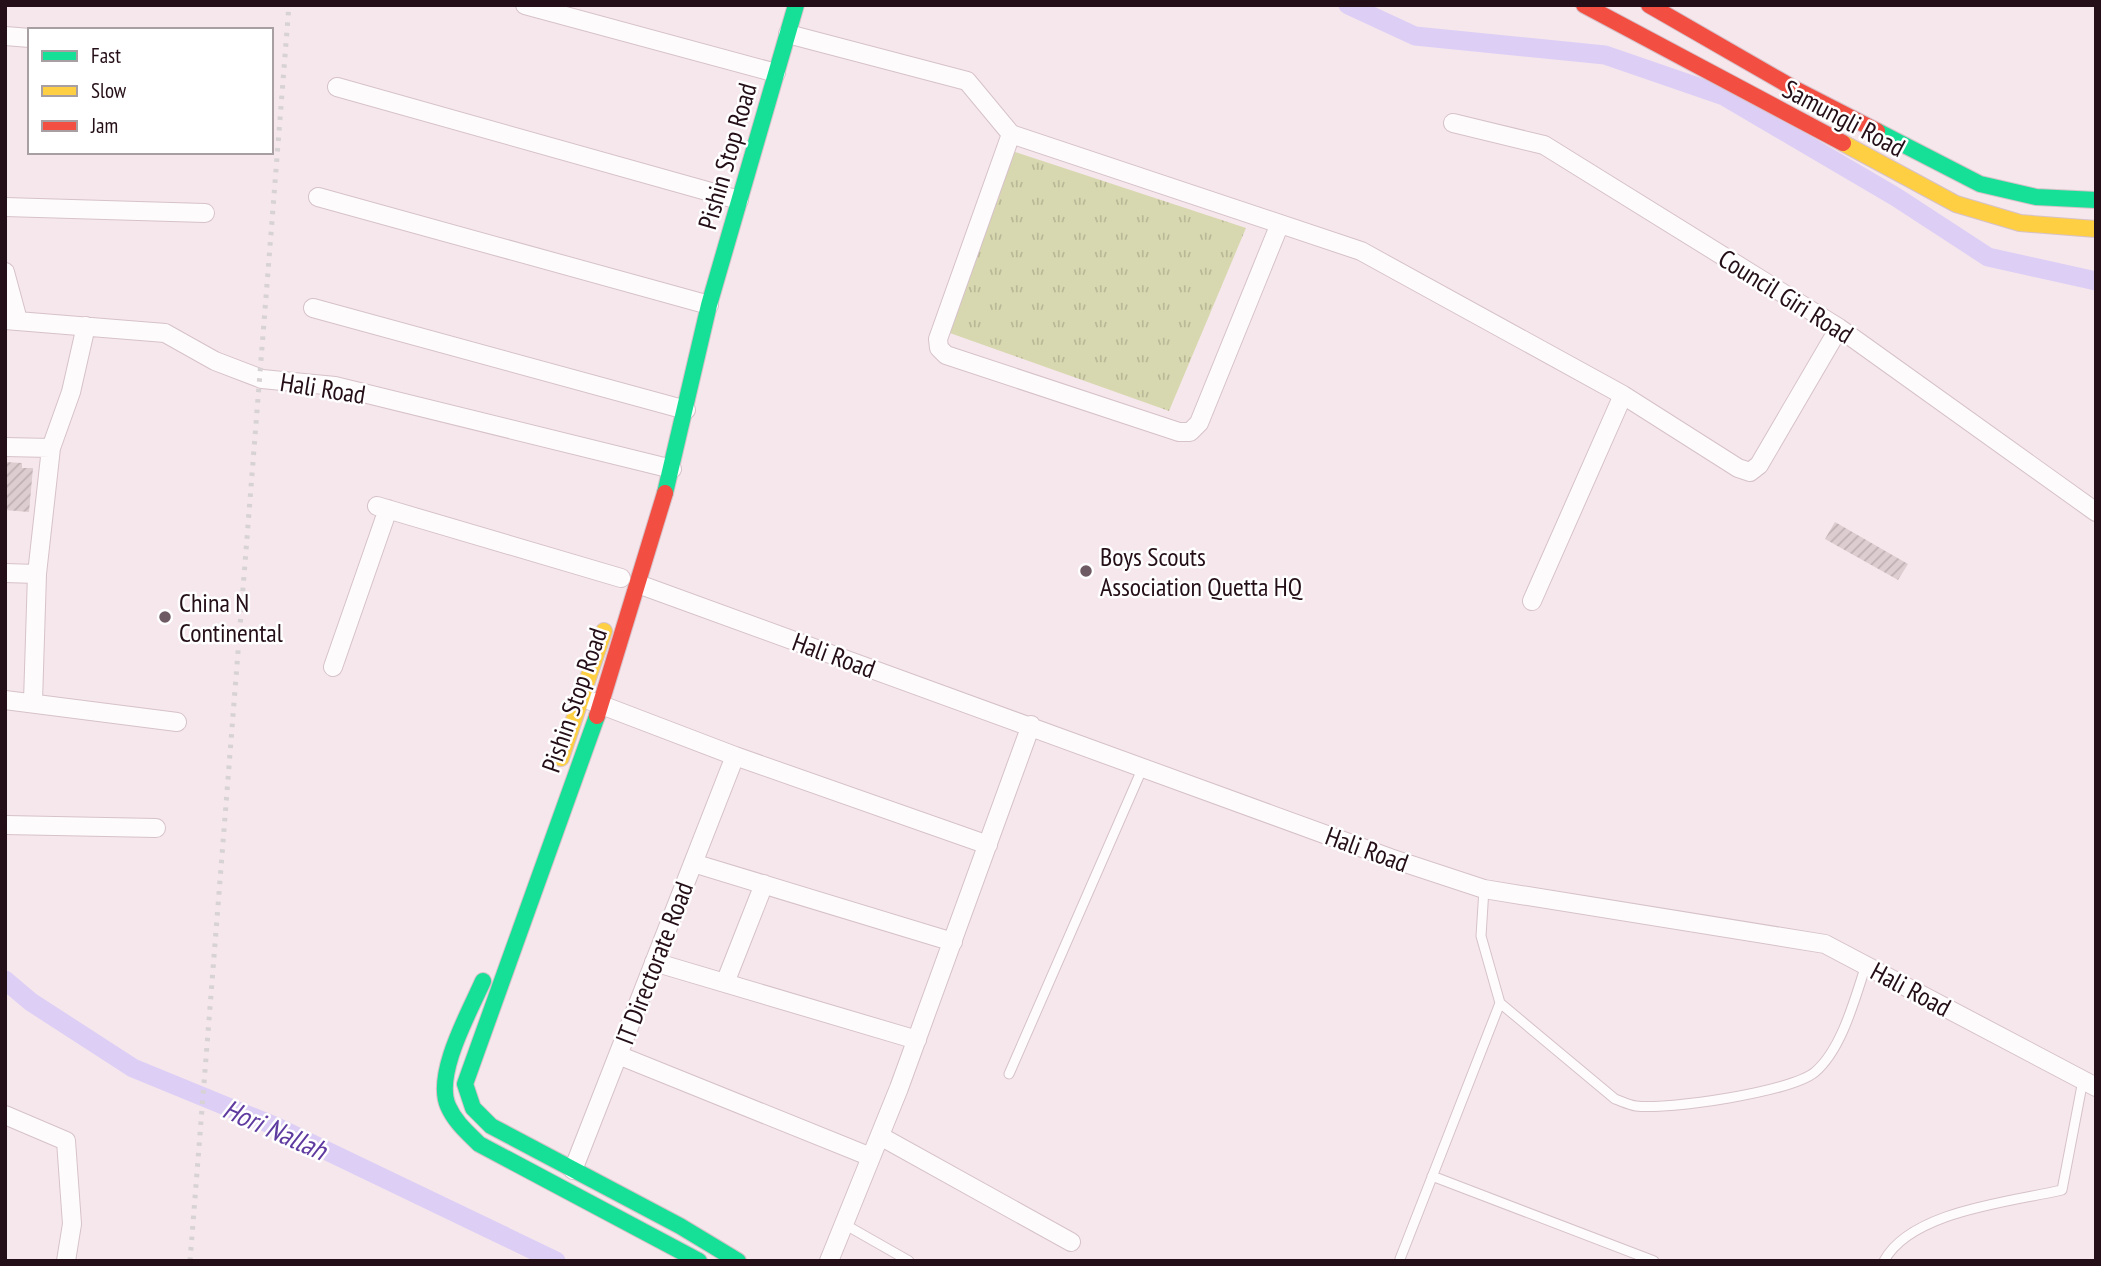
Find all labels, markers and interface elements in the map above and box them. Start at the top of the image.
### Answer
legend [28,28,273,154]
text: Fast [91,42,121,69]
street label: Samungli Road [1777,72,1911,164]
text: Slow [91,77,127,104]
street label: Pishin Stop Road [690,79,764,233]
text: Jam [90,112,118,139]
street label: Council Giri Road [1713,242,1859,350]
street label: Hali Road [278,365,368,411]
place label: Boys Scouts Association Quetta HQ [1100,540,1303,603]
marker: Boys Scouts Association Quetta HQ [1078,563,1094,579]
place label: China N Continental [179,586,283,649]
marker: China N Continental [157,609,173,625]
street label: Pishin Stop Road [534,623,614,777]
street label: Hali Road [788,625,880,685]
street label: Hali Road [1321,819,1413,879]
street label: IT Directorate Road [608,877,700,1049]
street label: Hali Road [1865,954,1957,1024]
water label: Hori Nallah [217,1090,334,1169]

